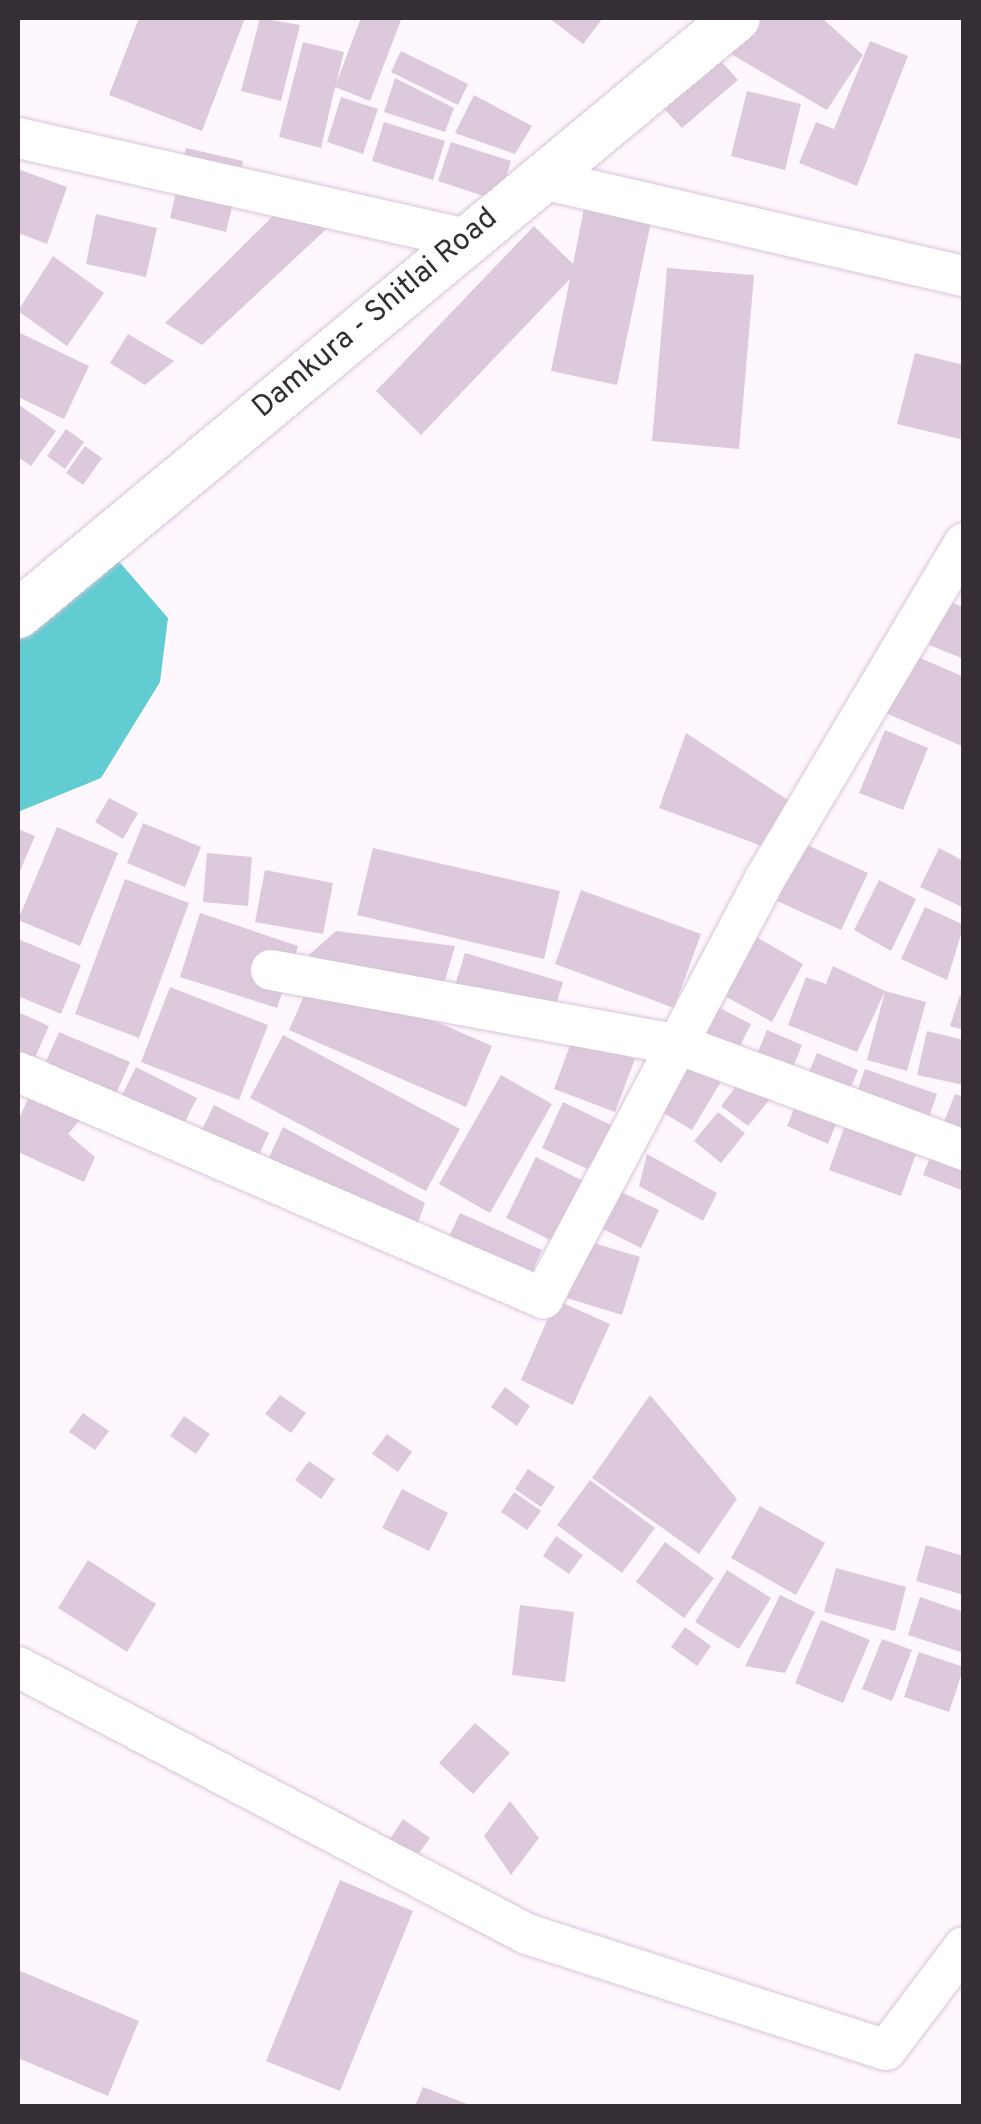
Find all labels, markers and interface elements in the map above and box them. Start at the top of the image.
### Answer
street label: Damkura - Shitlai Road [246,201,506,427]

